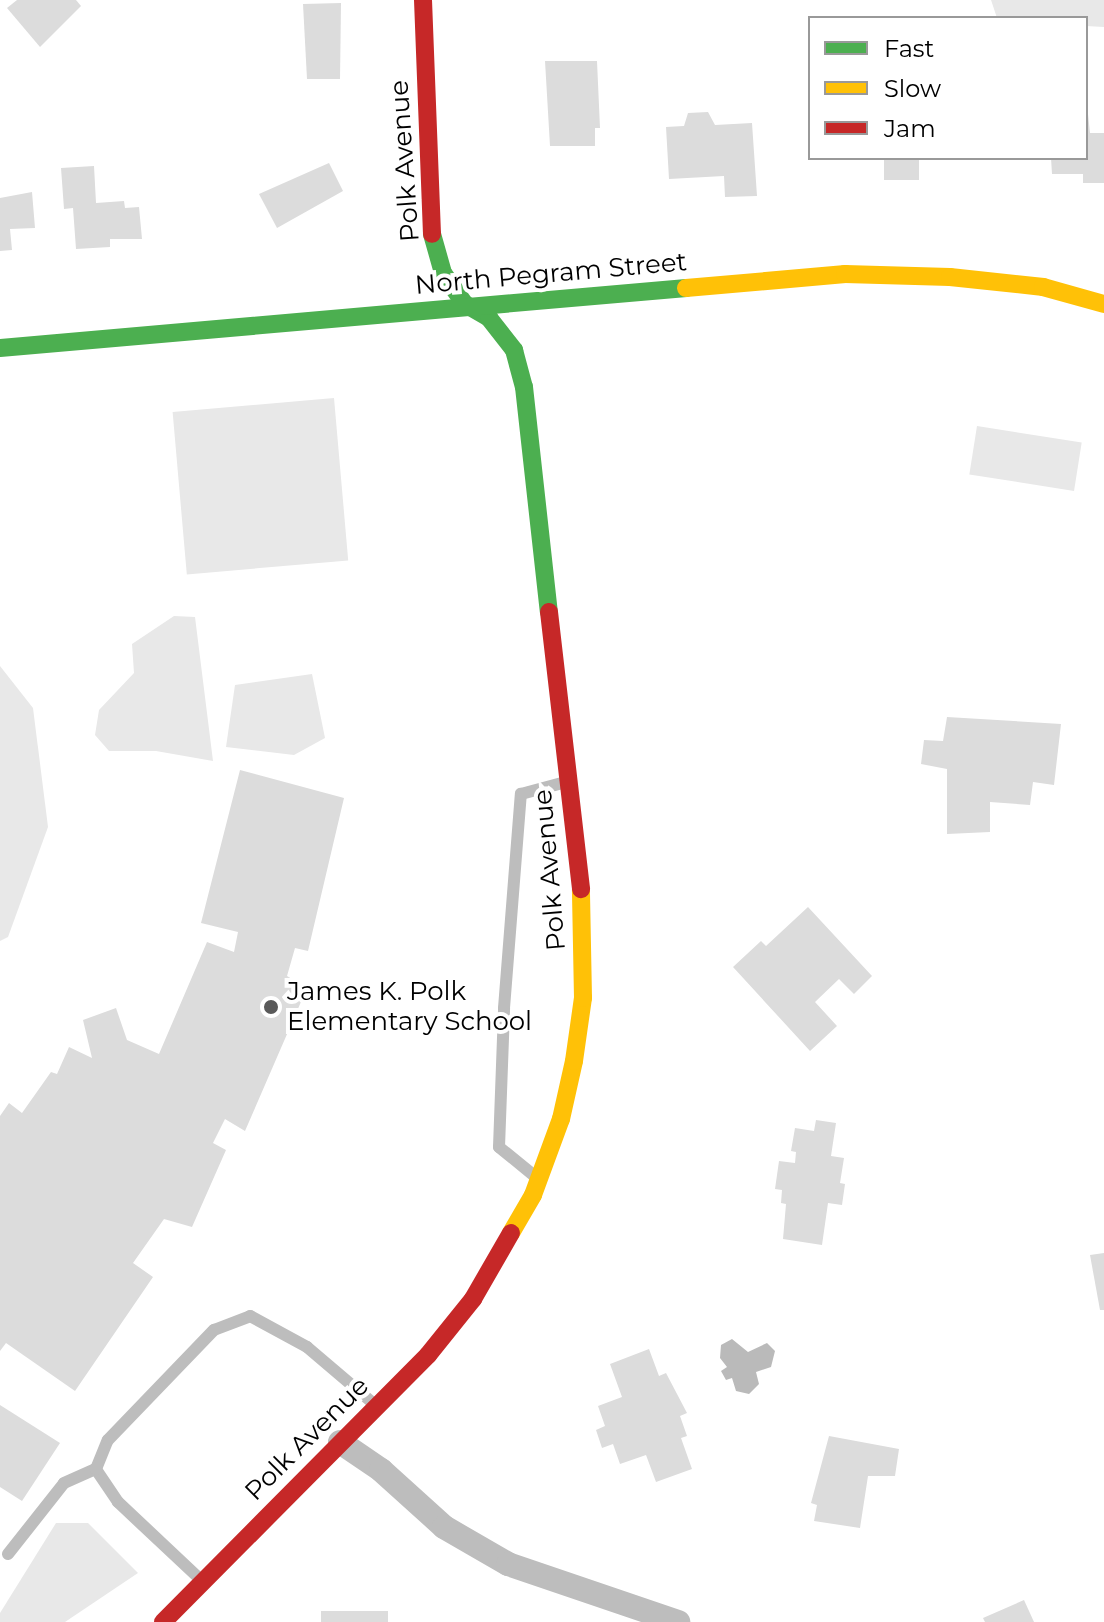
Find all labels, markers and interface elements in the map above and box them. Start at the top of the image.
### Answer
legend [808,16,1088,160]
text: Fast [884,34,934,63]
text: Slow [884,74,941,103]
street label: Polk Avenue [384,79,426,243]
text: Jam [884,114,936,143]
street label: North Pegram Street [414,247,688,301]
street label: Polk Avenue [527,788,573,952]
place label: James K. Polk Elementary School [287,976,532,1038]
marker: James K. Polk Elementary School [262,998,280,1016]
street label: Polk Avenue [239,1371,375,1507]

